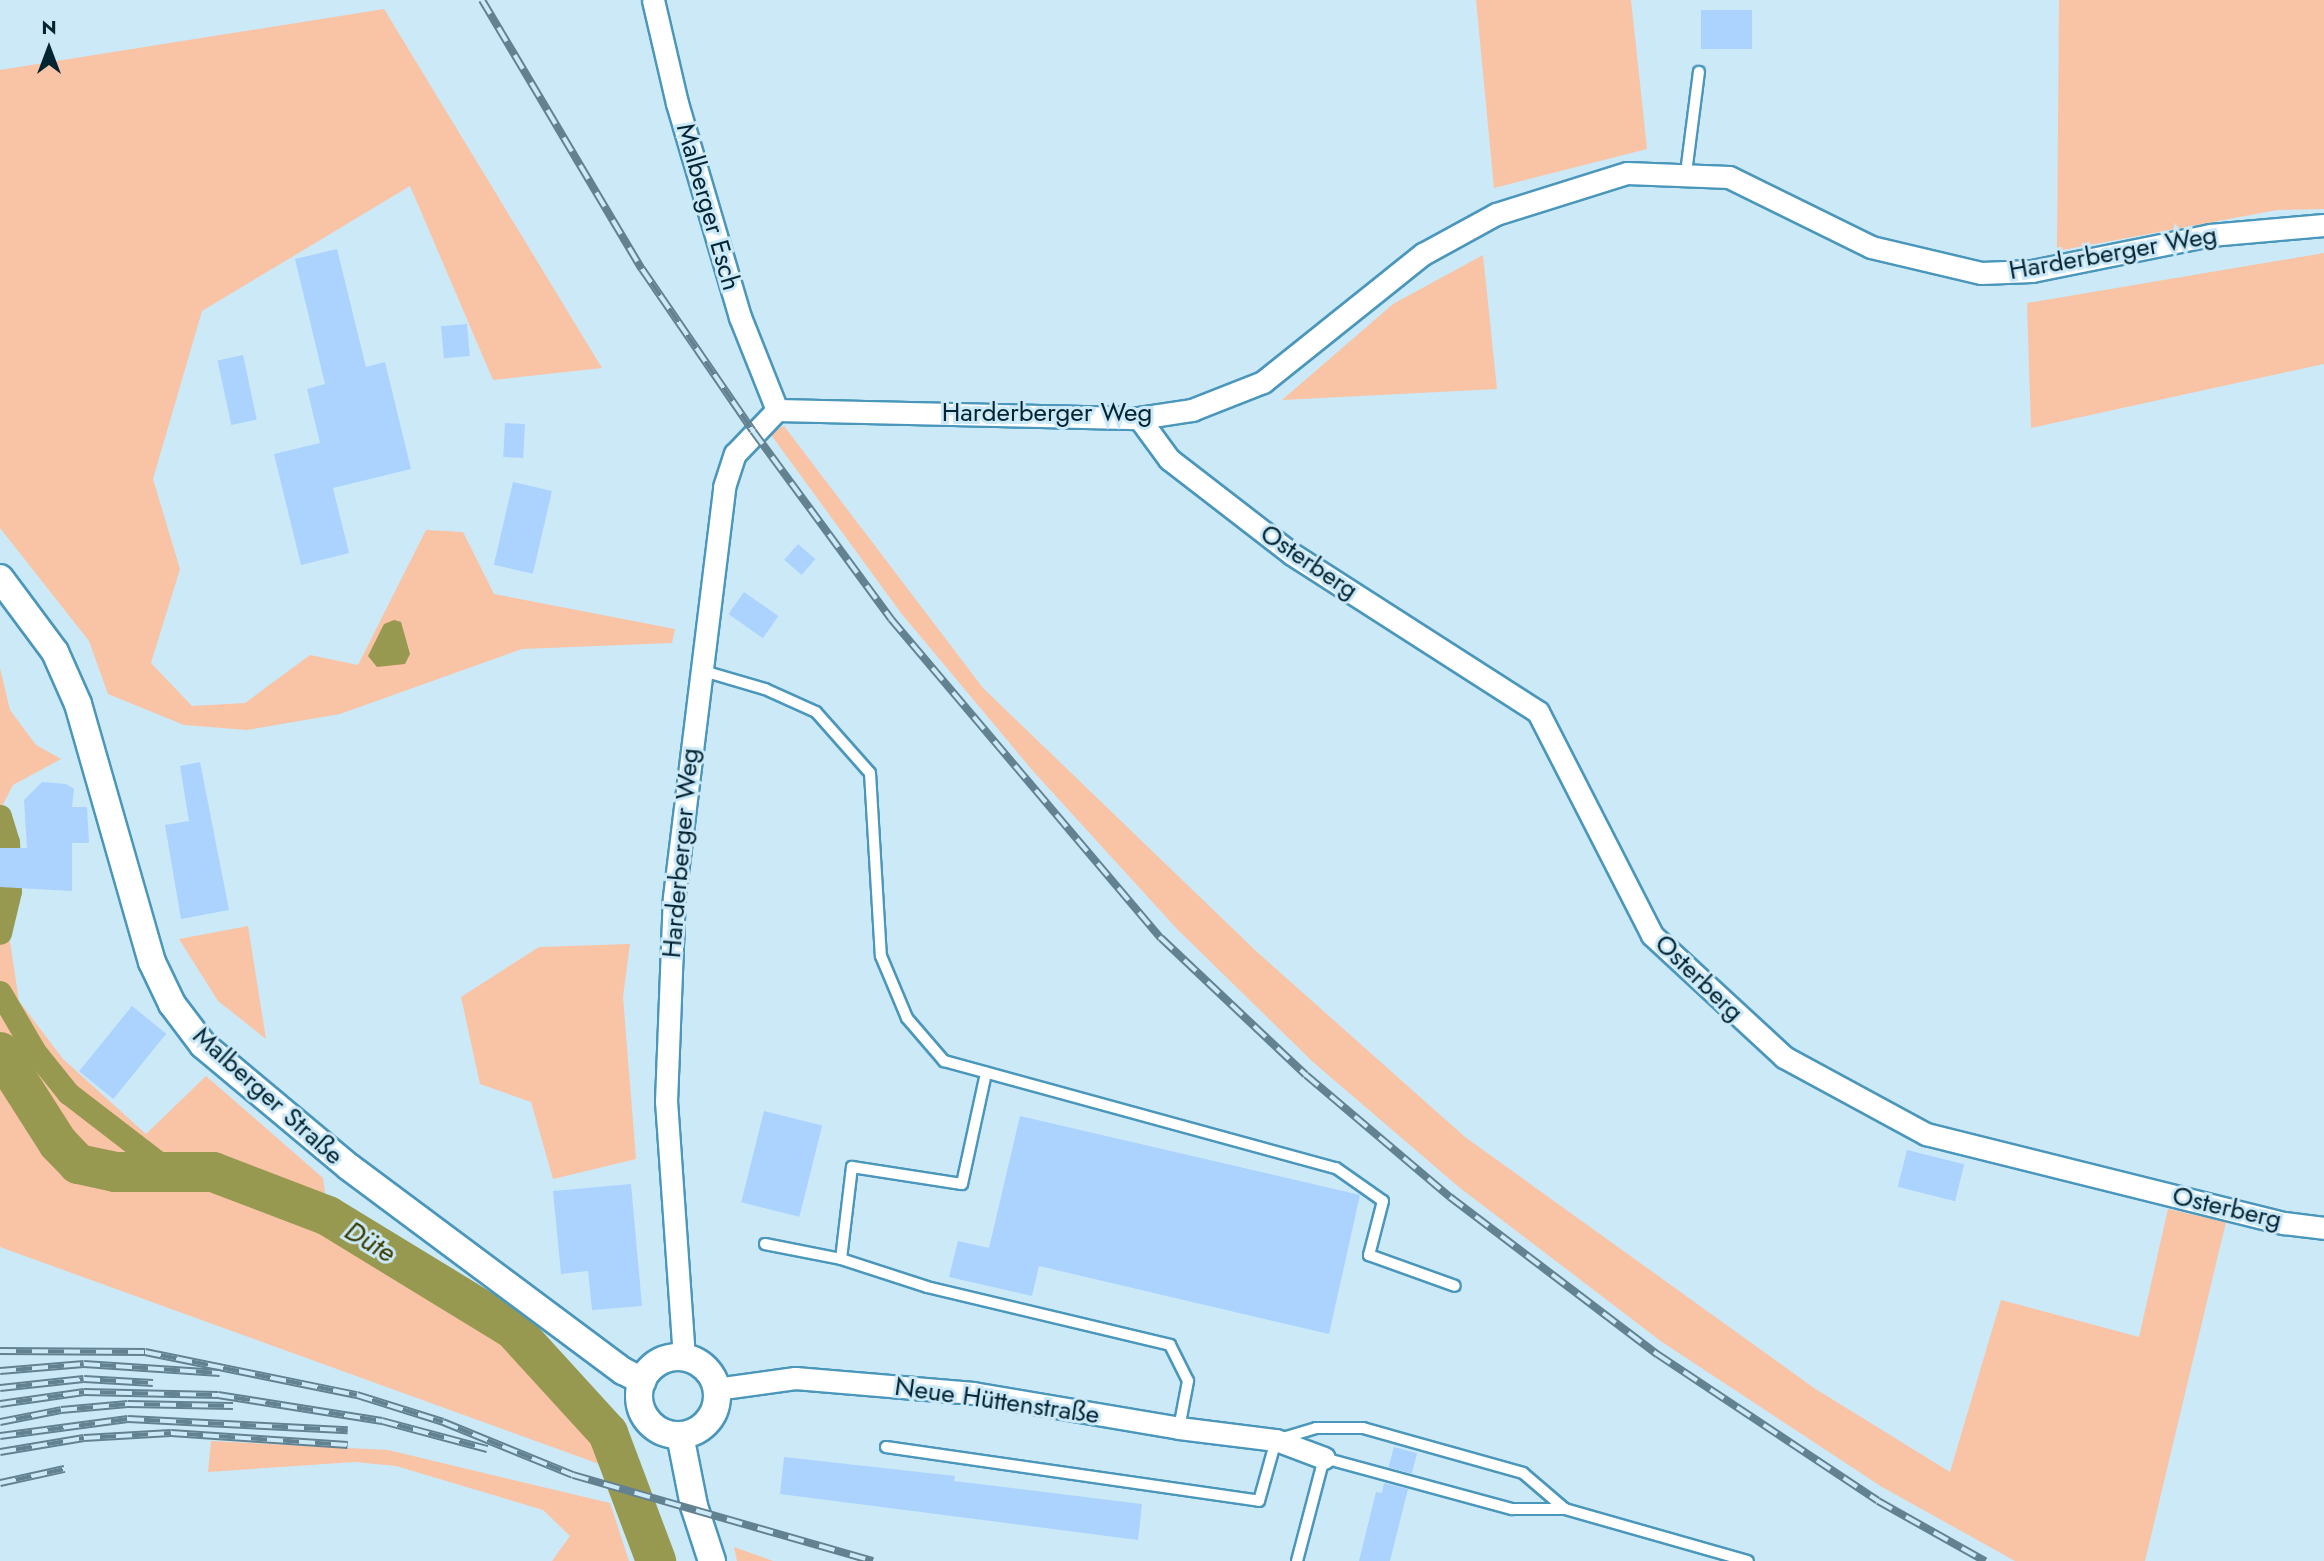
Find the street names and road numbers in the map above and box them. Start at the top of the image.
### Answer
street label: Malberger Esch [669,120,747,294]
street label: Harderberger Weg [2007,219,2219,287]
street label: Harderberger Weg [942,397,1152,429]
street label: Osterberg [1254,518,1364,606]
street label: Harderberger Weg [656,747,706,959]
street label: Osterberg [1648,928,1750,1028]
street label: Malberger Straße [187,1020,349,1172]
street label: Osterberg [2169,1180,2285,1236]
street label: Neue Hüttenstraße [893,1371,1101,1431]

